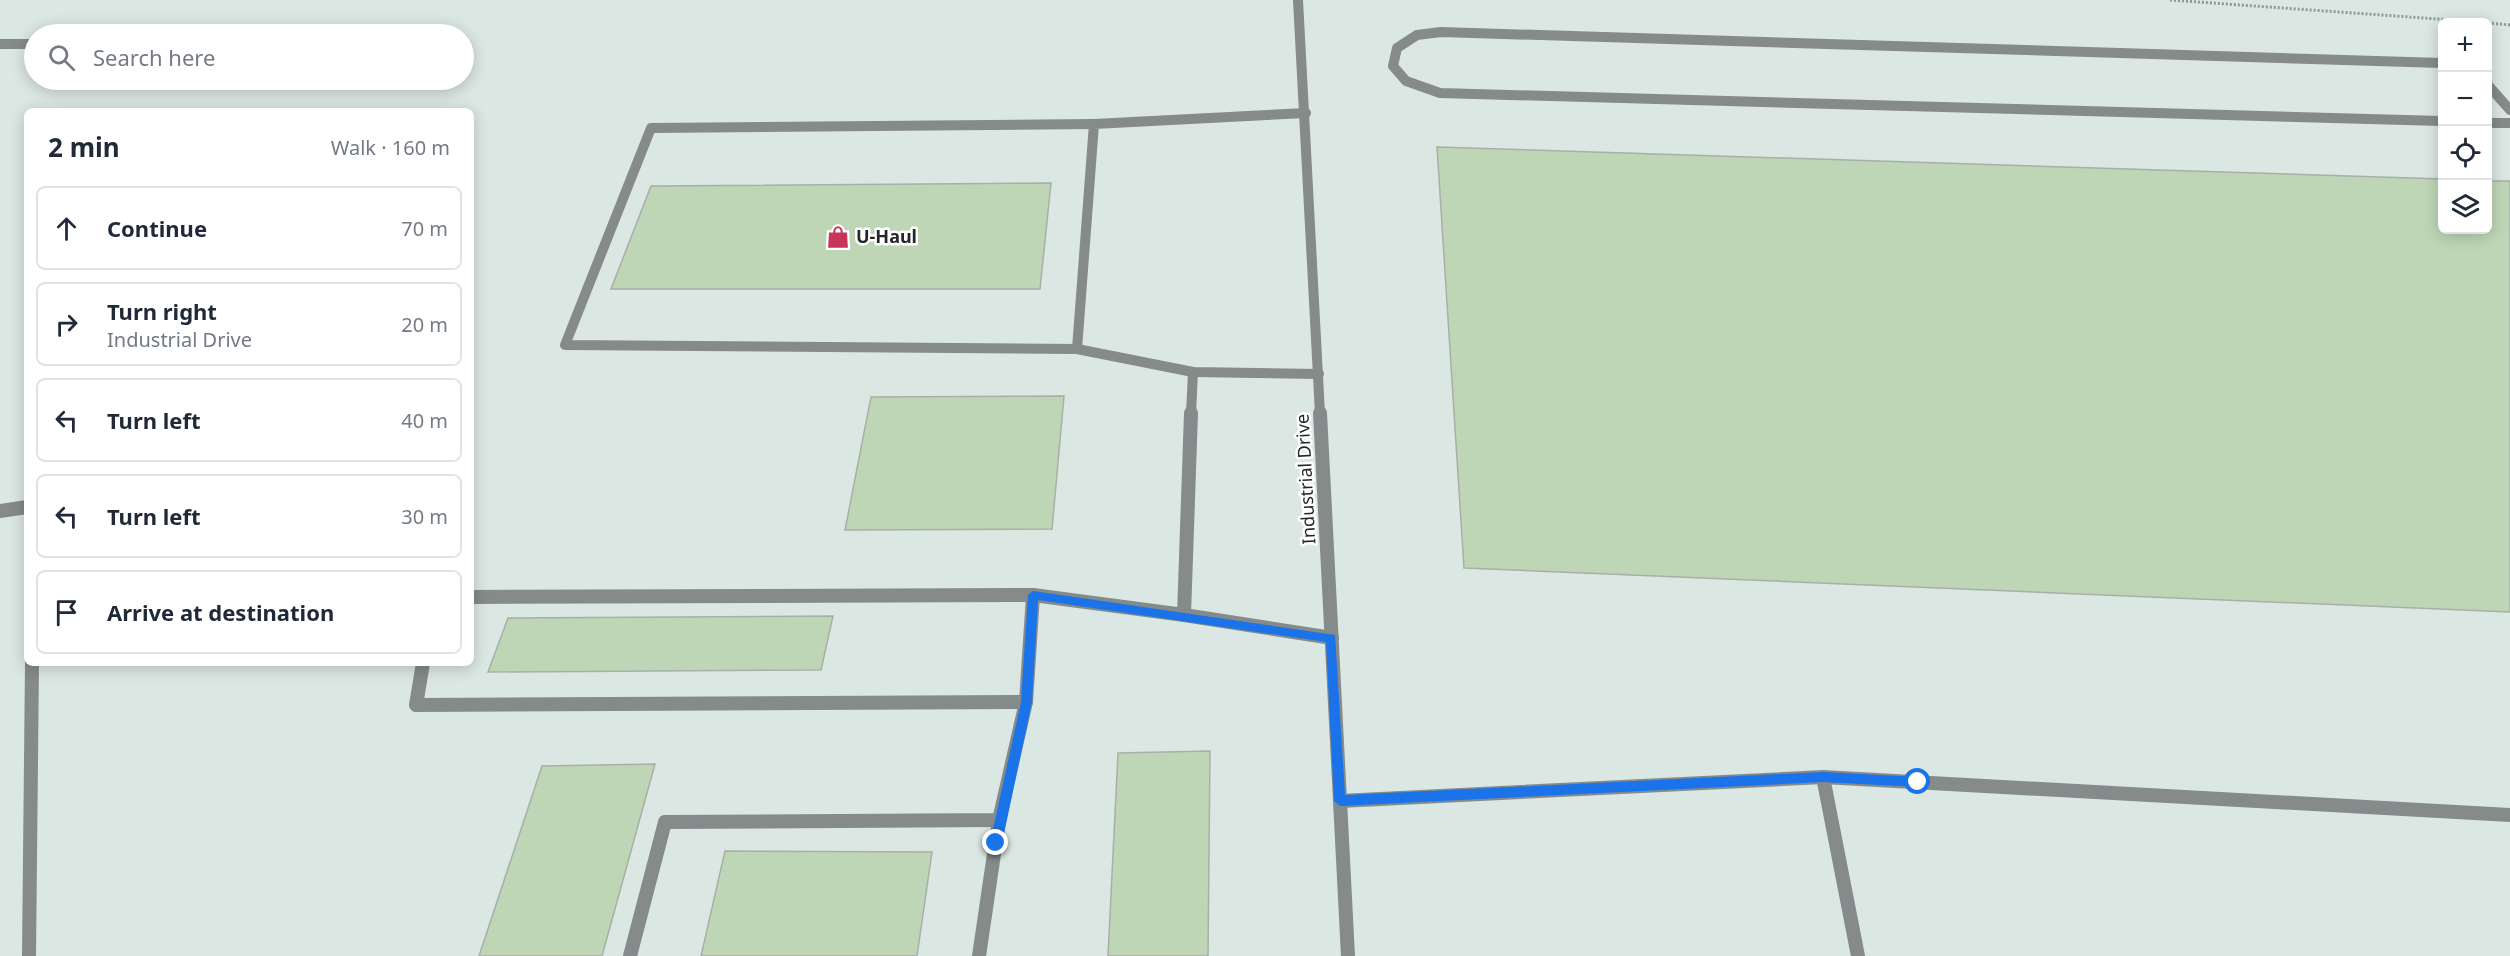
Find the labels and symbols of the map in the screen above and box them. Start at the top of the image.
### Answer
shop icon: U-Haul [825,224,851,250]
place label: U-Haul [856,224,917,248]
street label: Industrial Drive [1290,413,1320,545]
route start [1904,768,1930,794]
route end [982,829,1008,855]

